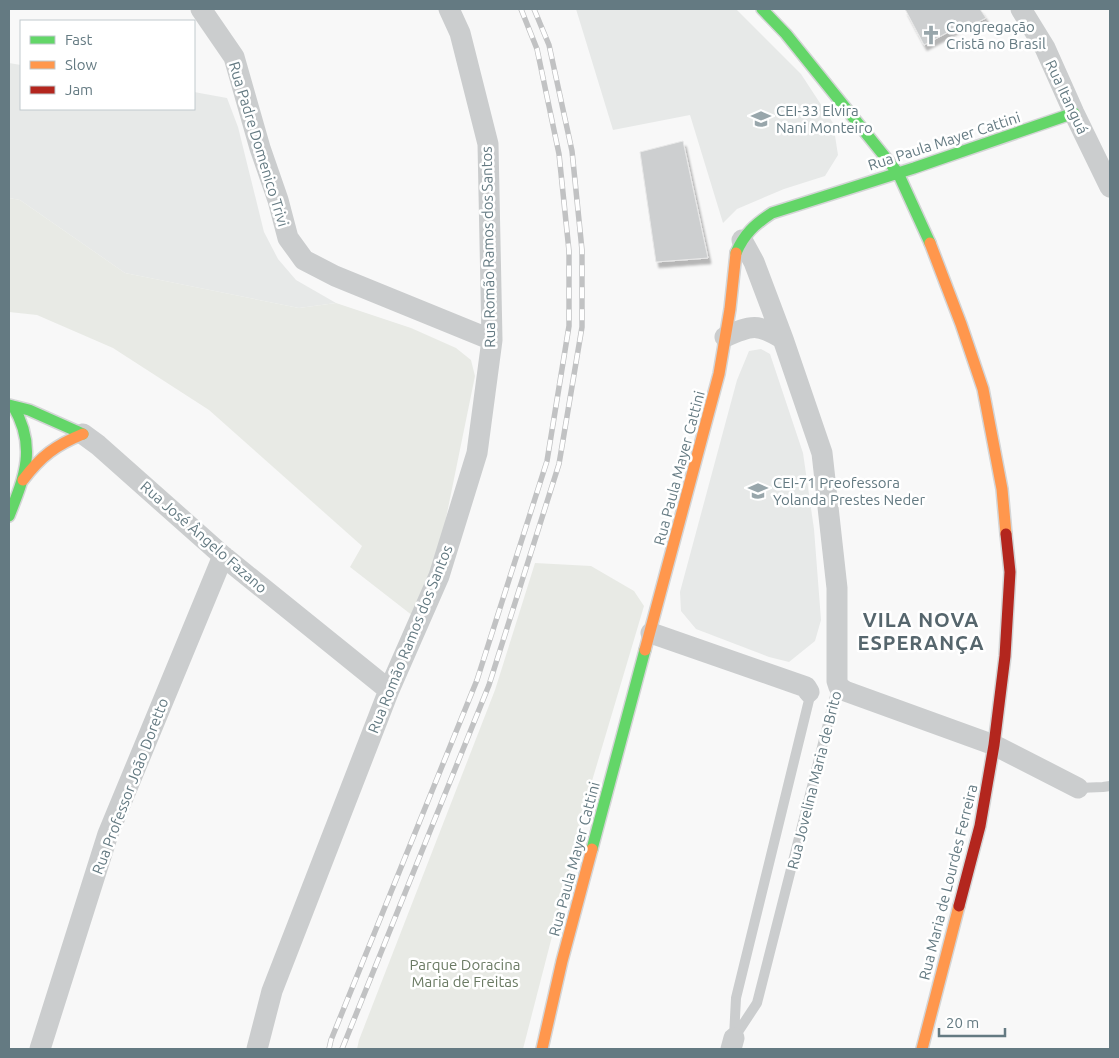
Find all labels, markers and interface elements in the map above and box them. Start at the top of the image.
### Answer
place label: Congregação Cristã no Brasil [946,18,1046,52]
legend [20,20,195,110]
church icon: Congregação Cristã no Brasil [920,24,942,46]
text: Fast [65,31,93,48]
text: Slow [65,56,98,73]
street label: Rua Itanguá [1042,57,1092,137]
street label: Rua Padre Domenico Trivi [226,59,292,229]
text: Jam [65,81,93,98]
place label: CEI-33 Elvira Nani Monteiro [776,102,873,136]
school or university icon: CEI-33 Elvira Nani Monteiro [750,108,772,130]
street label: Rua Paula Mayer Cattini [866,108,1022,174]
street label: Rua Romão Ramos dos Santos [478,146,498,348]
street label: Rua Paula Mayer Cattini [650,389,708,547]
place label: CEI-71 Preofessora Yolanda Prestes Neder [773,474,926,508]
street label: Rua José Ângelo Fazano [137,478,271,596]
school or university icon: CEI-71 Preofessora Yolanda Prestes Neder [747,480,769,502]
street label: Rua Romão Ramos dos Santos [364,542,456,736]
district label: VILA NOVA ESPERANÇA [858,608,984,654]
street label: Rua Jovelina Maria de Brito [784,689,844,871]
street label: Rua Professor João Doretto [89,696,171,876]
street label: Rua Paula Mayer Cattini [545,780,603,938]
street label: Rua Maria de Lourdes Ferreira [915,782,981,982]
park label: Parque Doracina Maria de Freitas [410,956,520,990]
scale bar [939,1006,1005,1038]
text: 20 m [946,1014,979,1031]

